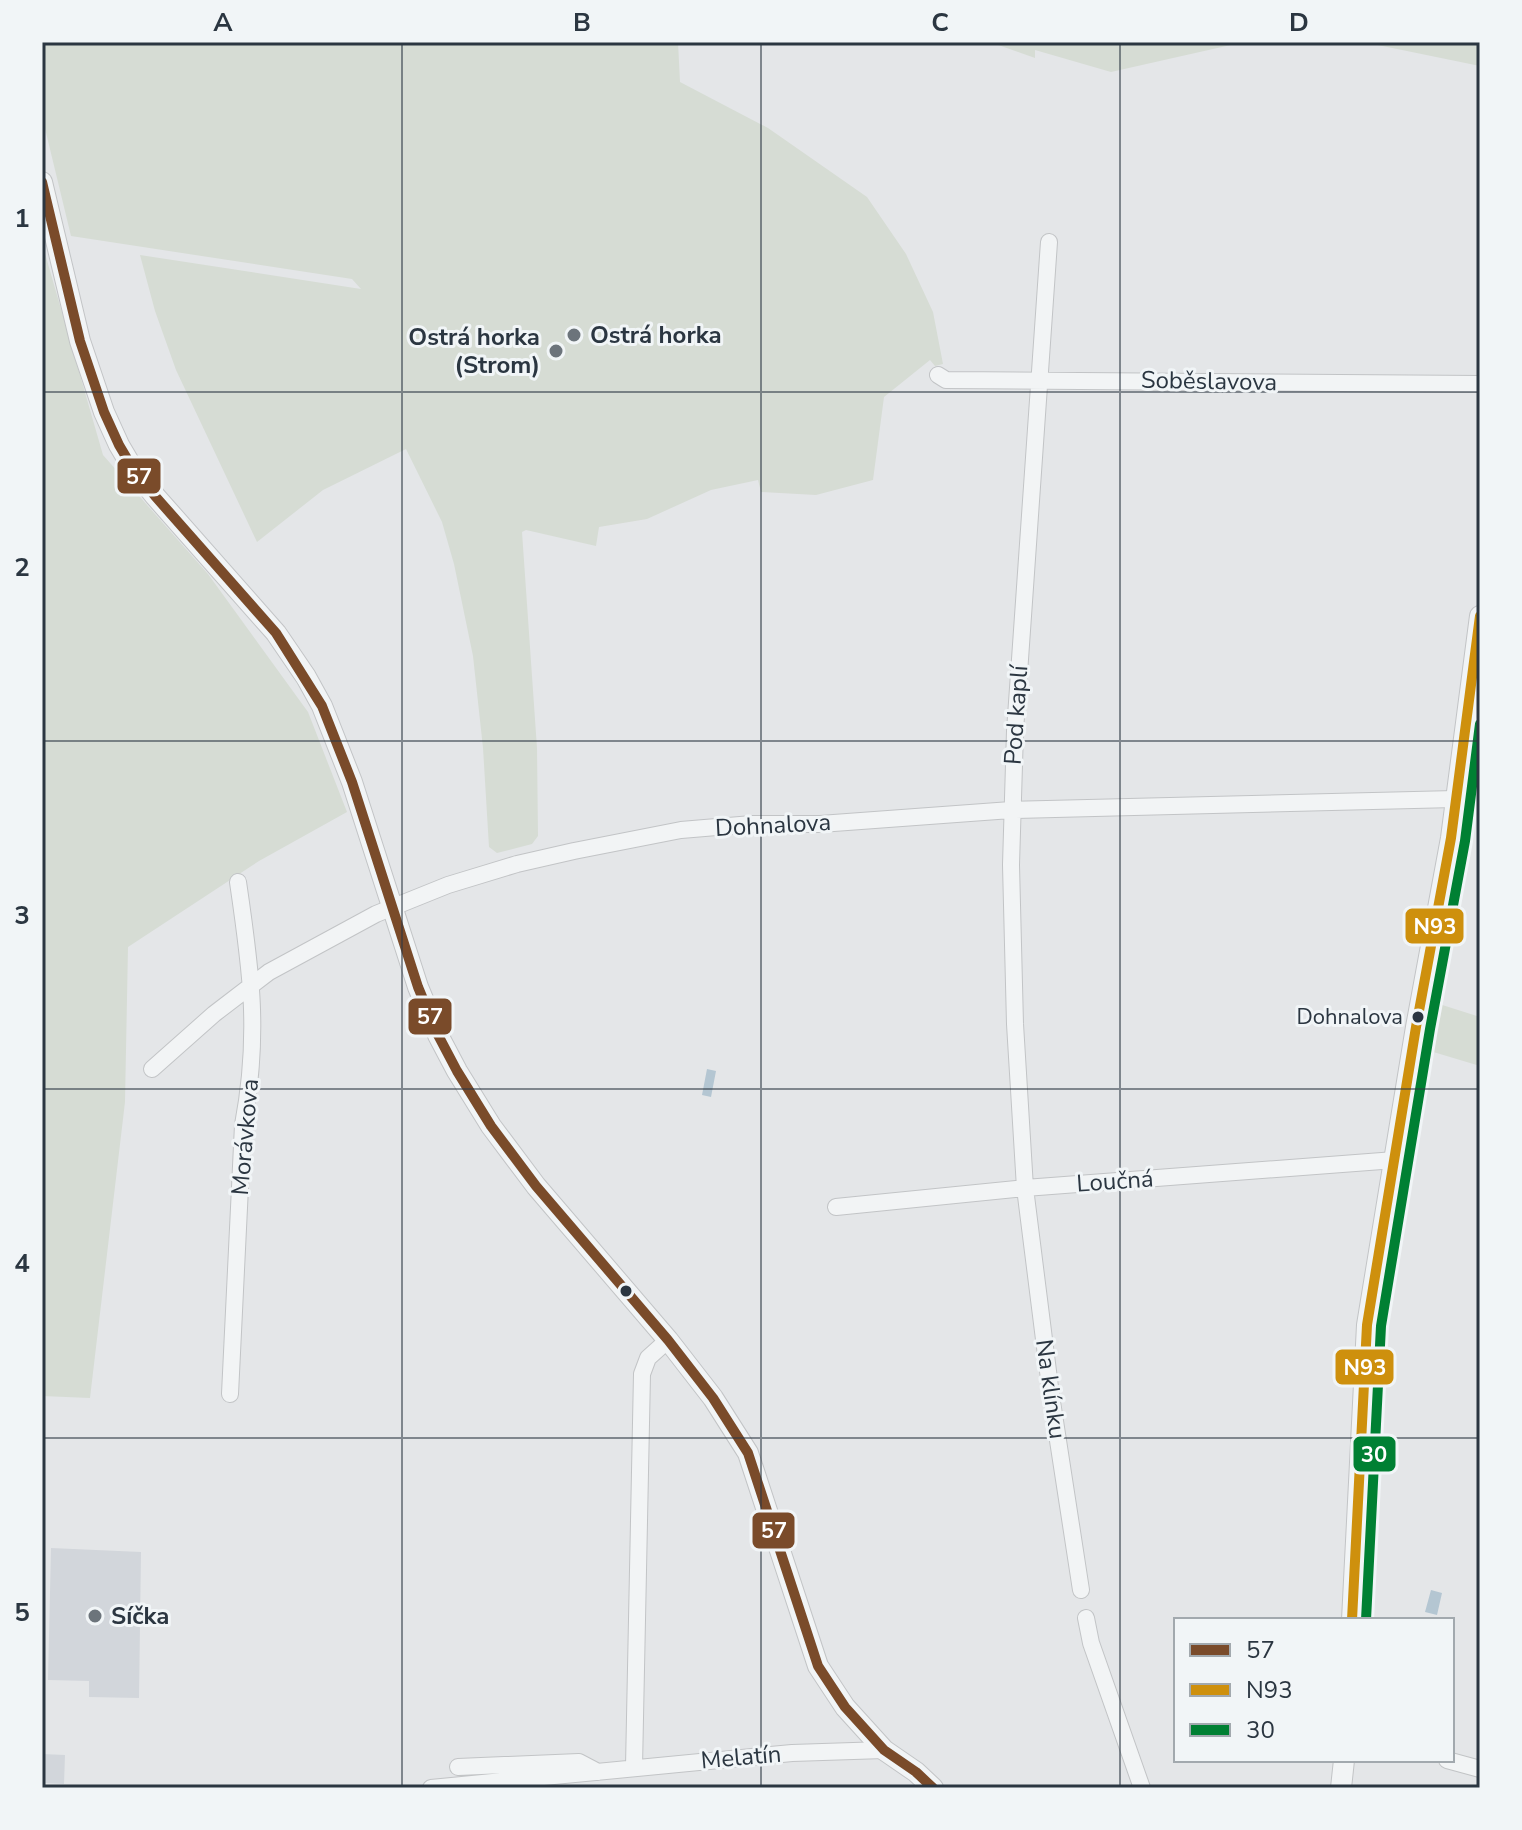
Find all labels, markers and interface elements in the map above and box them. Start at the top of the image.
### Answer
text: A [213,5,233,40]
text: B [573,5,591,40]
text: C [931,5,949,40]
text: D [1289,5,1309,40]
text: 1 [14,201,30,236]
place label: Ostrá horka [590,319,722,351]
place label: Ostrá horka (Strom) [408,321,540,381]
marker: Ostrá horka [565,326,583,344]
marker: Ostrá horka (Strom) [547,342,565,360]
street label: Soběslavova [1141,364,1277,398]
line badge: 57 [116,457,162,495]
text: 57 [126,462,152,492]
text: 2 [14,550,30,585]
street label: Pod kaplí [997,663,1036,766]
street label: Dohnalova [714,806,832,844]
text: 3 [14,898,30,933]
line badge: N93 [1404,907,1465,945]
text: N93 [1414,912,1456,942]
line badge: 57 [407,997,453,1036]
text: 57 [417,1002,443,1032]
place label: Dohnalova [1297,1002,1403,1032]
marker: Dohnalova [1410,1009,1426,1025]
street label: Morávkova [224,1077,266,1197]
street label: Loučná [1075,1162,1155,1200]
text: 4 [14,1246,30,1281]
unlabelled marker [618,1283,634,1299]
street label: Na klínku [1028,1337,1074,1441]
line badge: N93 [1334,1348,1395,1386]
text: N93 [1344,1353,1386,1383]
line badge: 30 [1352,1435,1397,1473]
text: 30 [1361,1440,1387,1470]
line badge: 57 [751,1511,796,1550]
text: 57 [761,1516,787,1546]
text: 5 [14,1595,30,1630]
place label: Síčka [111,1600,169,1632]
marker: Síčka [86,1607,104,1625]
legend [1174,1618,1454,1762]
text: 57 [1246,1634,1275,1666]
text: N93 [1246,1674,1293,1706]
text: 30 [1246,1714,1275,1746]
street label: Melatín [699,1738,783,1776]

